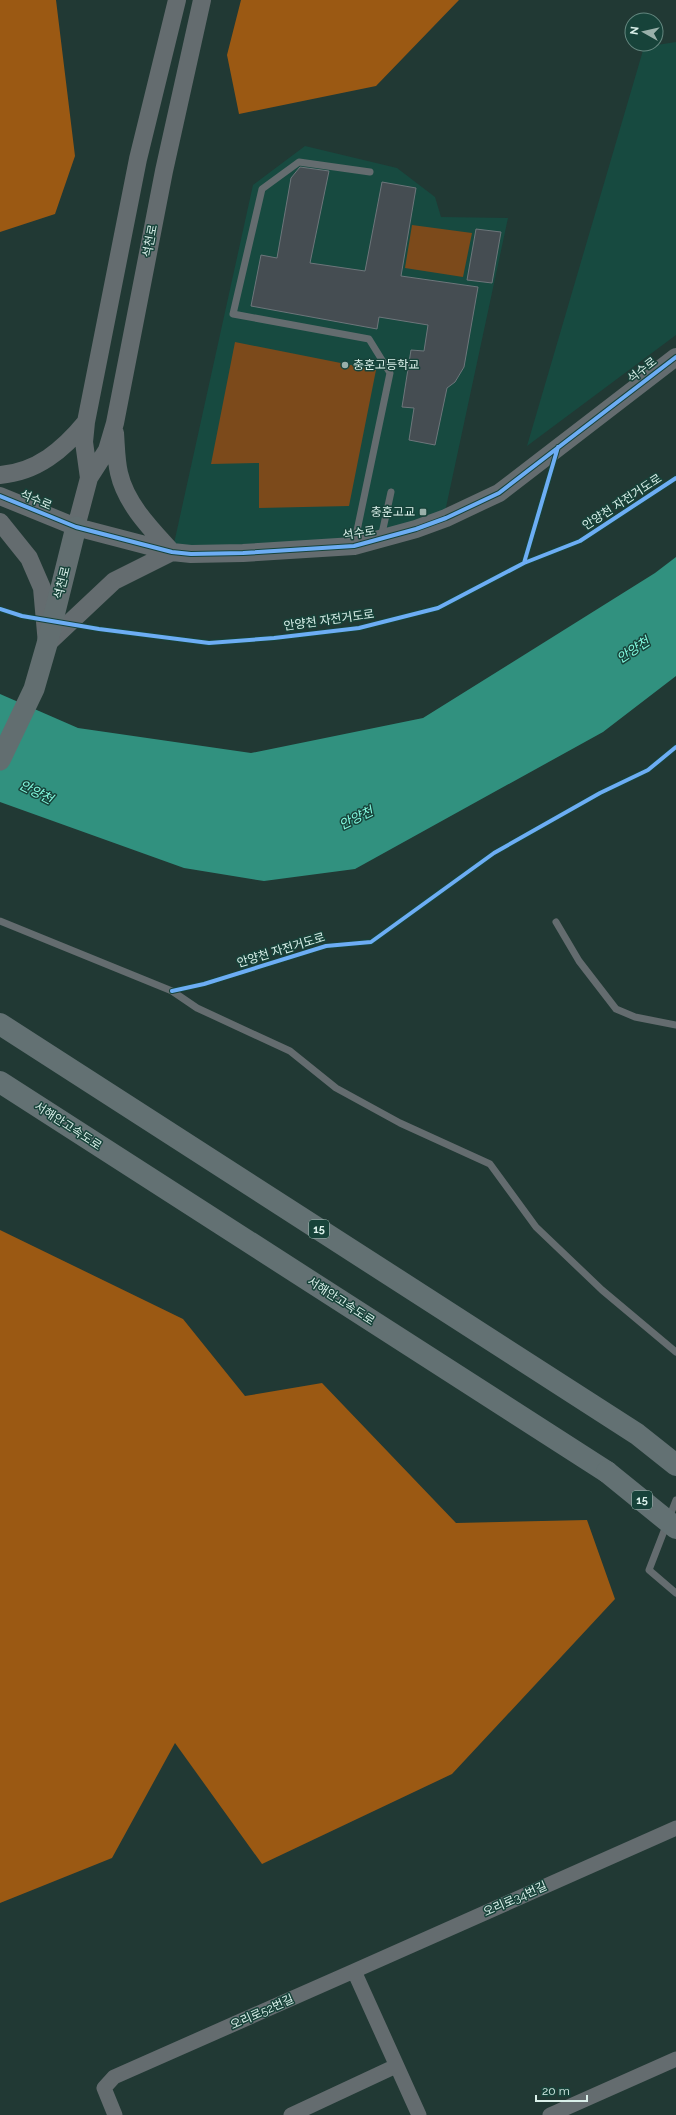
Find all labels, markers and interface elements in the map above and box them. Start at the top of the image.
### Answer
north arrow [624,12,664,52]
text: N [628,26,642,36]
street label: 석천로 [140,223,160,259]
street label: 석수로 [625,354,659,386]
place label: 충훈고등학교 [353,358,419,372]
marker: 충훈고등학교 [340,360,350,370]
street label: 안양천 자전거도로 [580,471,664,533]
street label: 석수로 [18,487,54,513]
place label: 충훈고교 [371,505,415,519]
marker: 충훈고교 [418,507,428,517]
street label: 석수로 [342,523,376,543]
street label: 석천로 [51,565,73,601]
street label: 안양천 자전거도로 [283,607,375,633]
water label: 안양천 [614,633,653,666]
water label: 안양천 [17,777,56,807]
water label: 안양천 [337,803,376,832]
street label: 안양천 자전거도로 [235,930,327,970]
street label: 서해안고속도로 [32,1099,104,1153]
road number: 15 [309,1220,329,1238]
street label: 서해안고속도로 [305,1274,377,1328]
road number: 15 [632,1491,652,1509]
street label: 오리로34번길 [481,1879,549,1919]
street label: 오리로52번길 [228,1992,296,2032]
scale bar [536,2077,587,2103]
text: 20 m [542,2084,570,2098]

